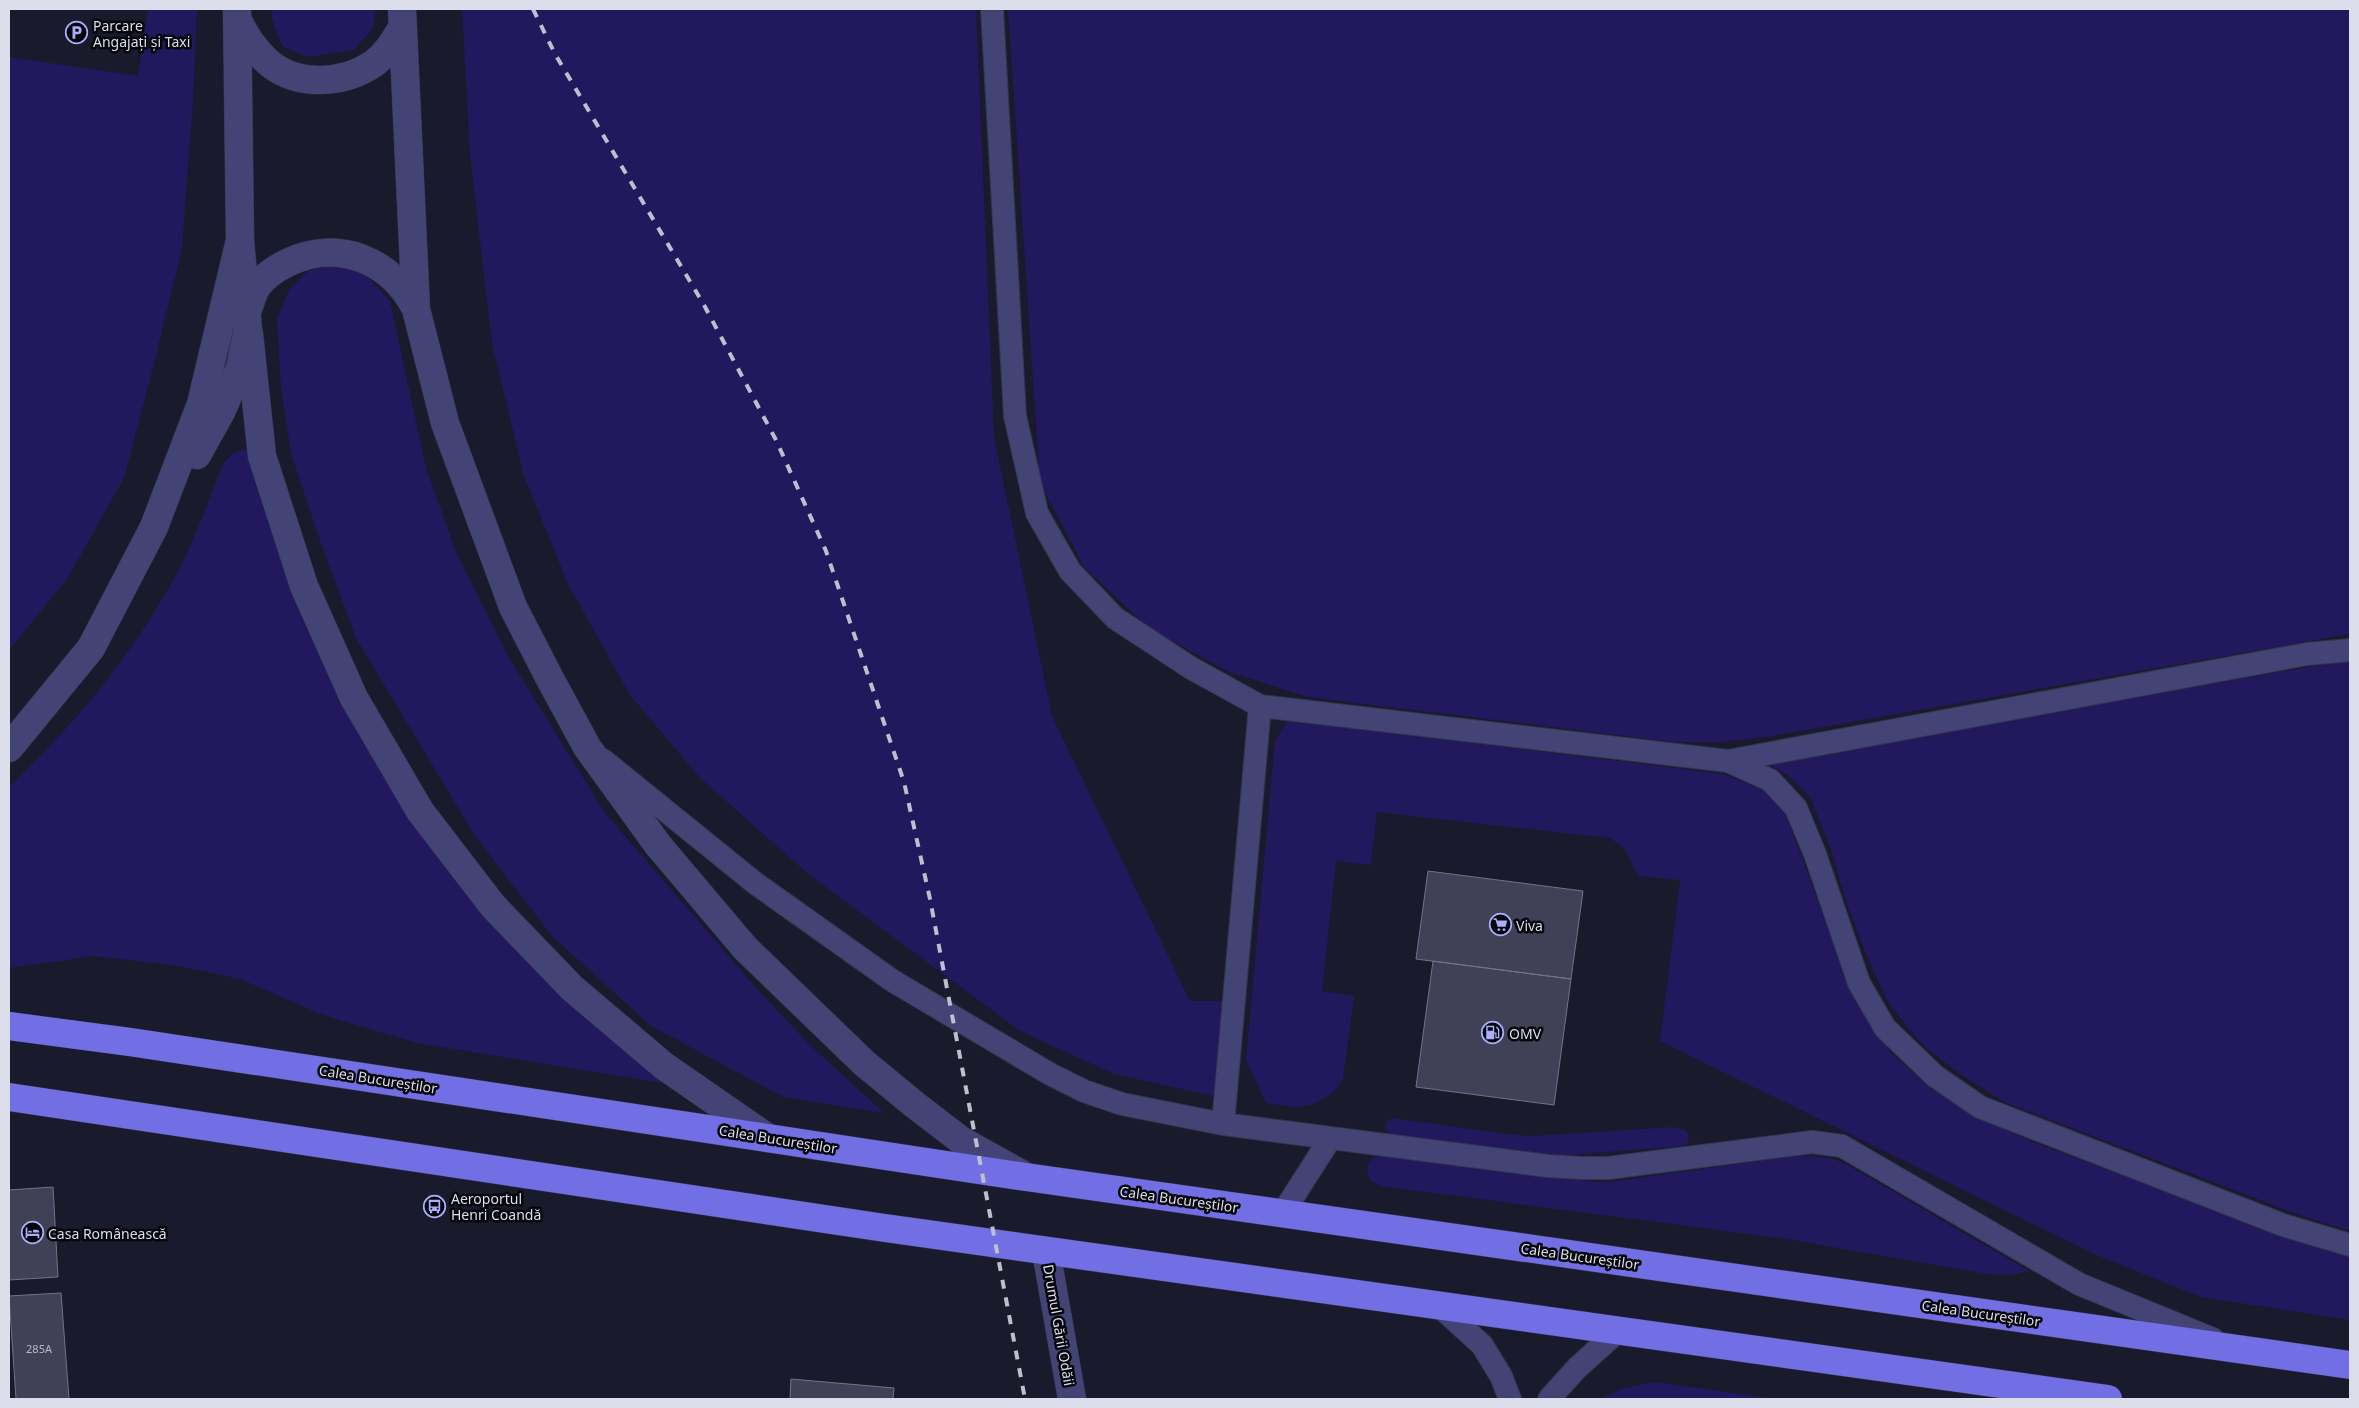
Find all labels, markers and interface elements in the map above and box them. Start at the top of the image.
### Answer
place label: Parcare Angajați și Taxi [93,16,190,51]
parking icon: Parcare Angajați și Taxi [65,21,89,45]
supermarket icon: Viva [1488,913,1512,937]
place label: Viva [1516,916,1543,935]
fuel station icon: OMV [1481,1021,1505,1045]
place label: OMV [1509,1024,1542,1043]
street label: Calea Bucureștilor [318,1060,439,1098]
street label: Calea Bucureștilor [718,1120,839,1158]
street label: Calea Bucureștilor [1119,1181,1240,1217]
place label: Aeroportul Henri Coandă [451,1189,541,1224]
bus stop icon: Aeroportul Henri Coandă [423,1194,447,1218]
hotel icon: Casa Românească [20,1221,44,1245]
place label: Casa Românească [48,1224,167,1243]
street label: Calea Bucureștilor [1520,1238,1641,1274]
street label: Drumul Gării Odăii [1039,1263,1079,1387]
street label: Calea Bucureștilor [1921,1295,2042,1331]
house number: 285A [26,1341,53,1356]

